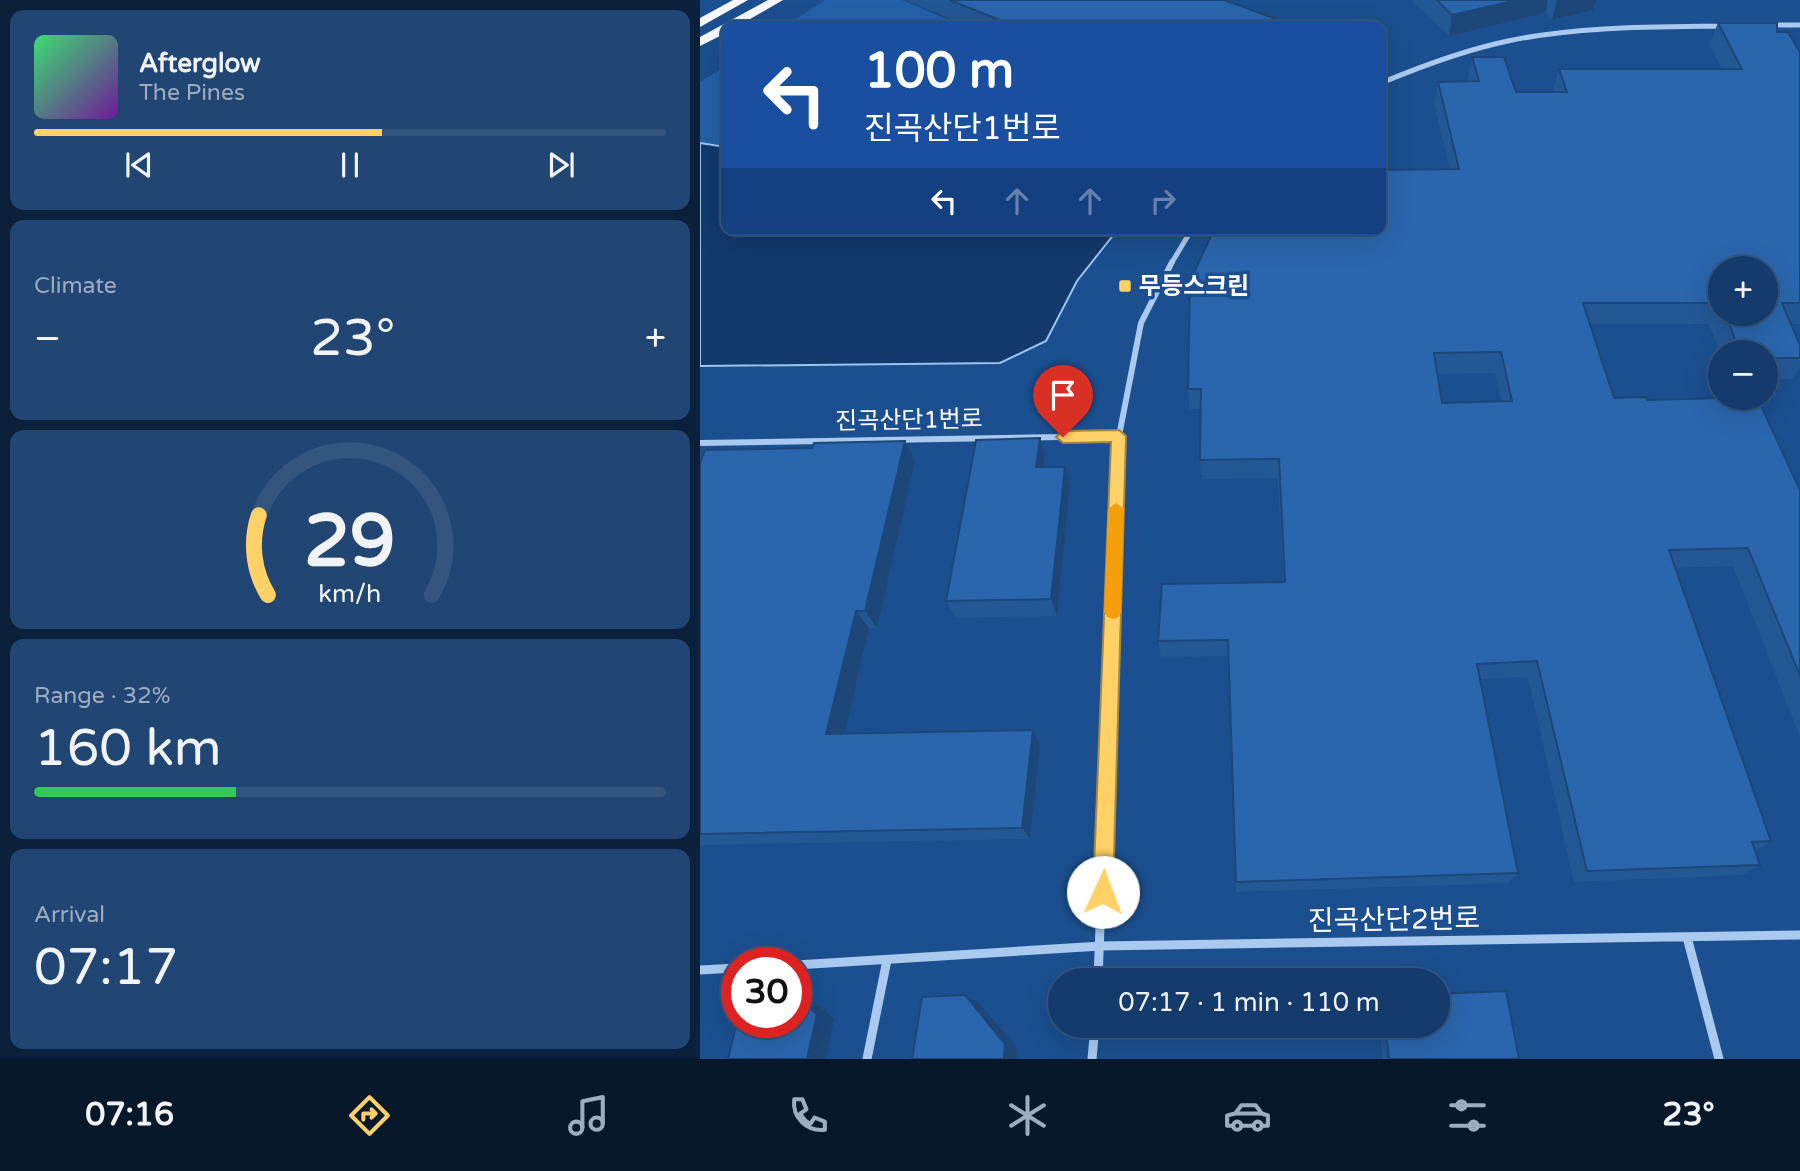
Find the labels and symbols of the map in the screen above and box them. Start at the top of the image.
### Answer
place label: 무등스크린 [1139,272,1249,301]
marker: 무등스크린 [1117,278,1133,294]
pin [1033,365,1093,437]
street label: 진곡산단1번로 [835,405,983,436]
position arrow [1066,855,1140,929]
street label: 진곡산단2번로 [1308,902,1480,938]
speed limit sign: 30 [721,947,812,1038]

